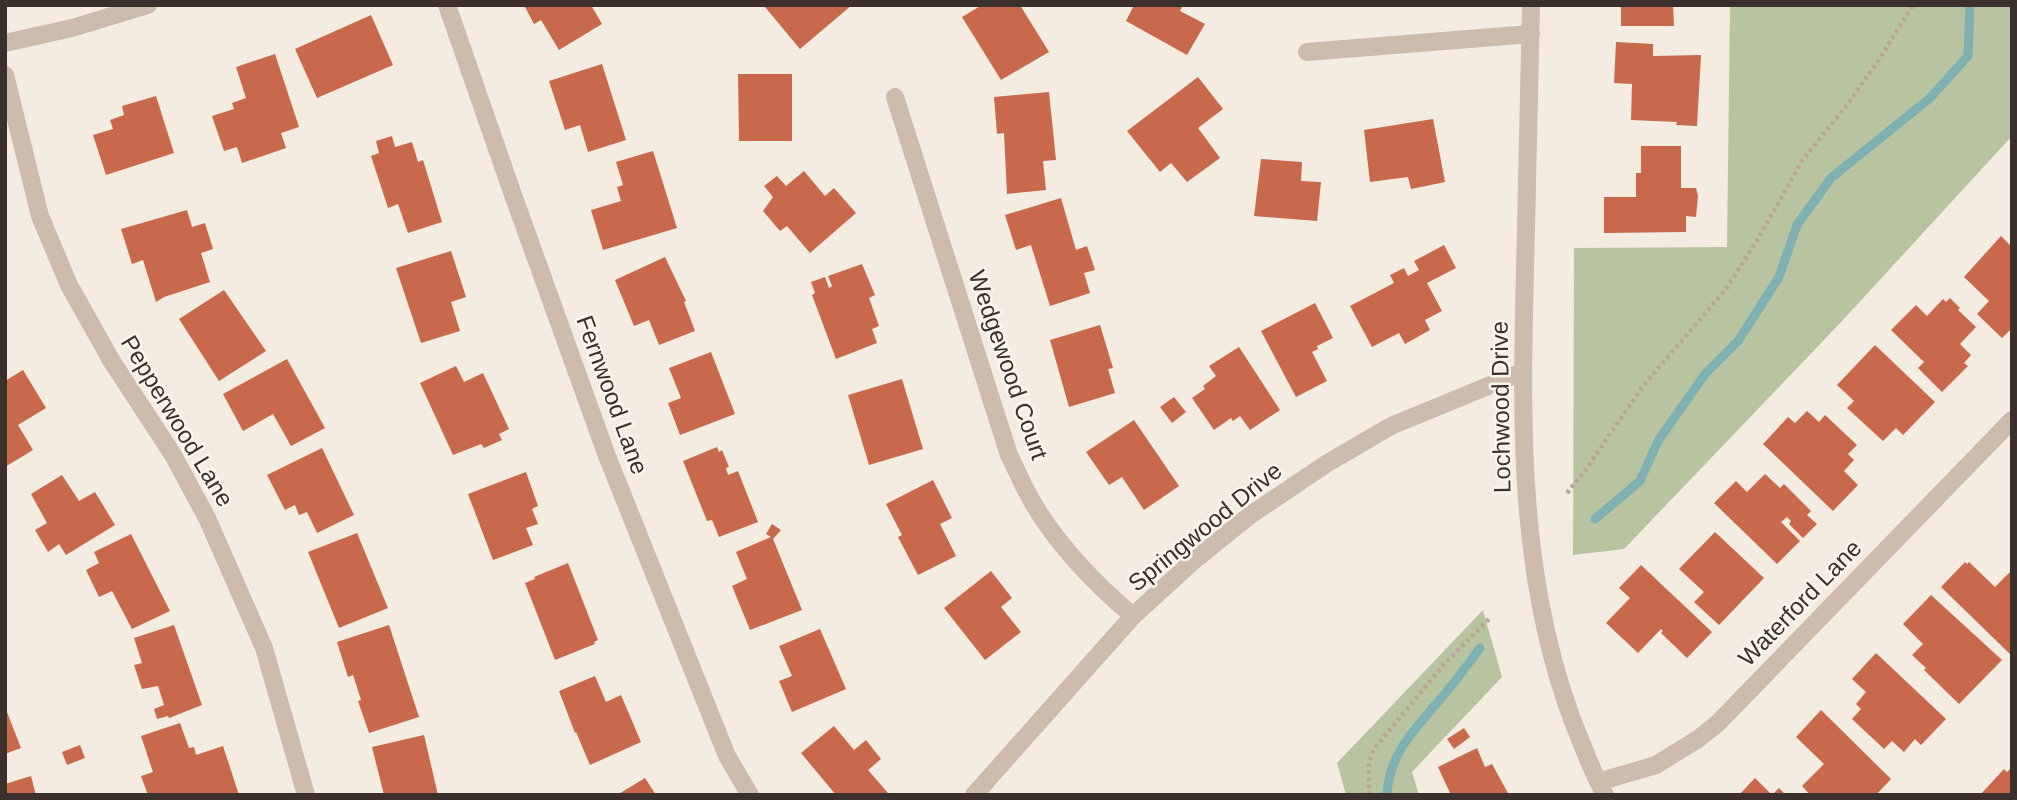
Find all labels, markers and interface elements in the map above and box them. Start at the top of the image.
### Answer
street label: Wedgewood Court [963,267,1054,463]
street label: Fernwood Lane [571,312,654,478]
street label: Lochwood Drive [1486,321,1515,493]
street label: Pepperwood Lane [116,330,239,511]
street label: Springwood Drive [1123,457,1287,597]
street label: Waterford Lane [1733,534,1866,671]

